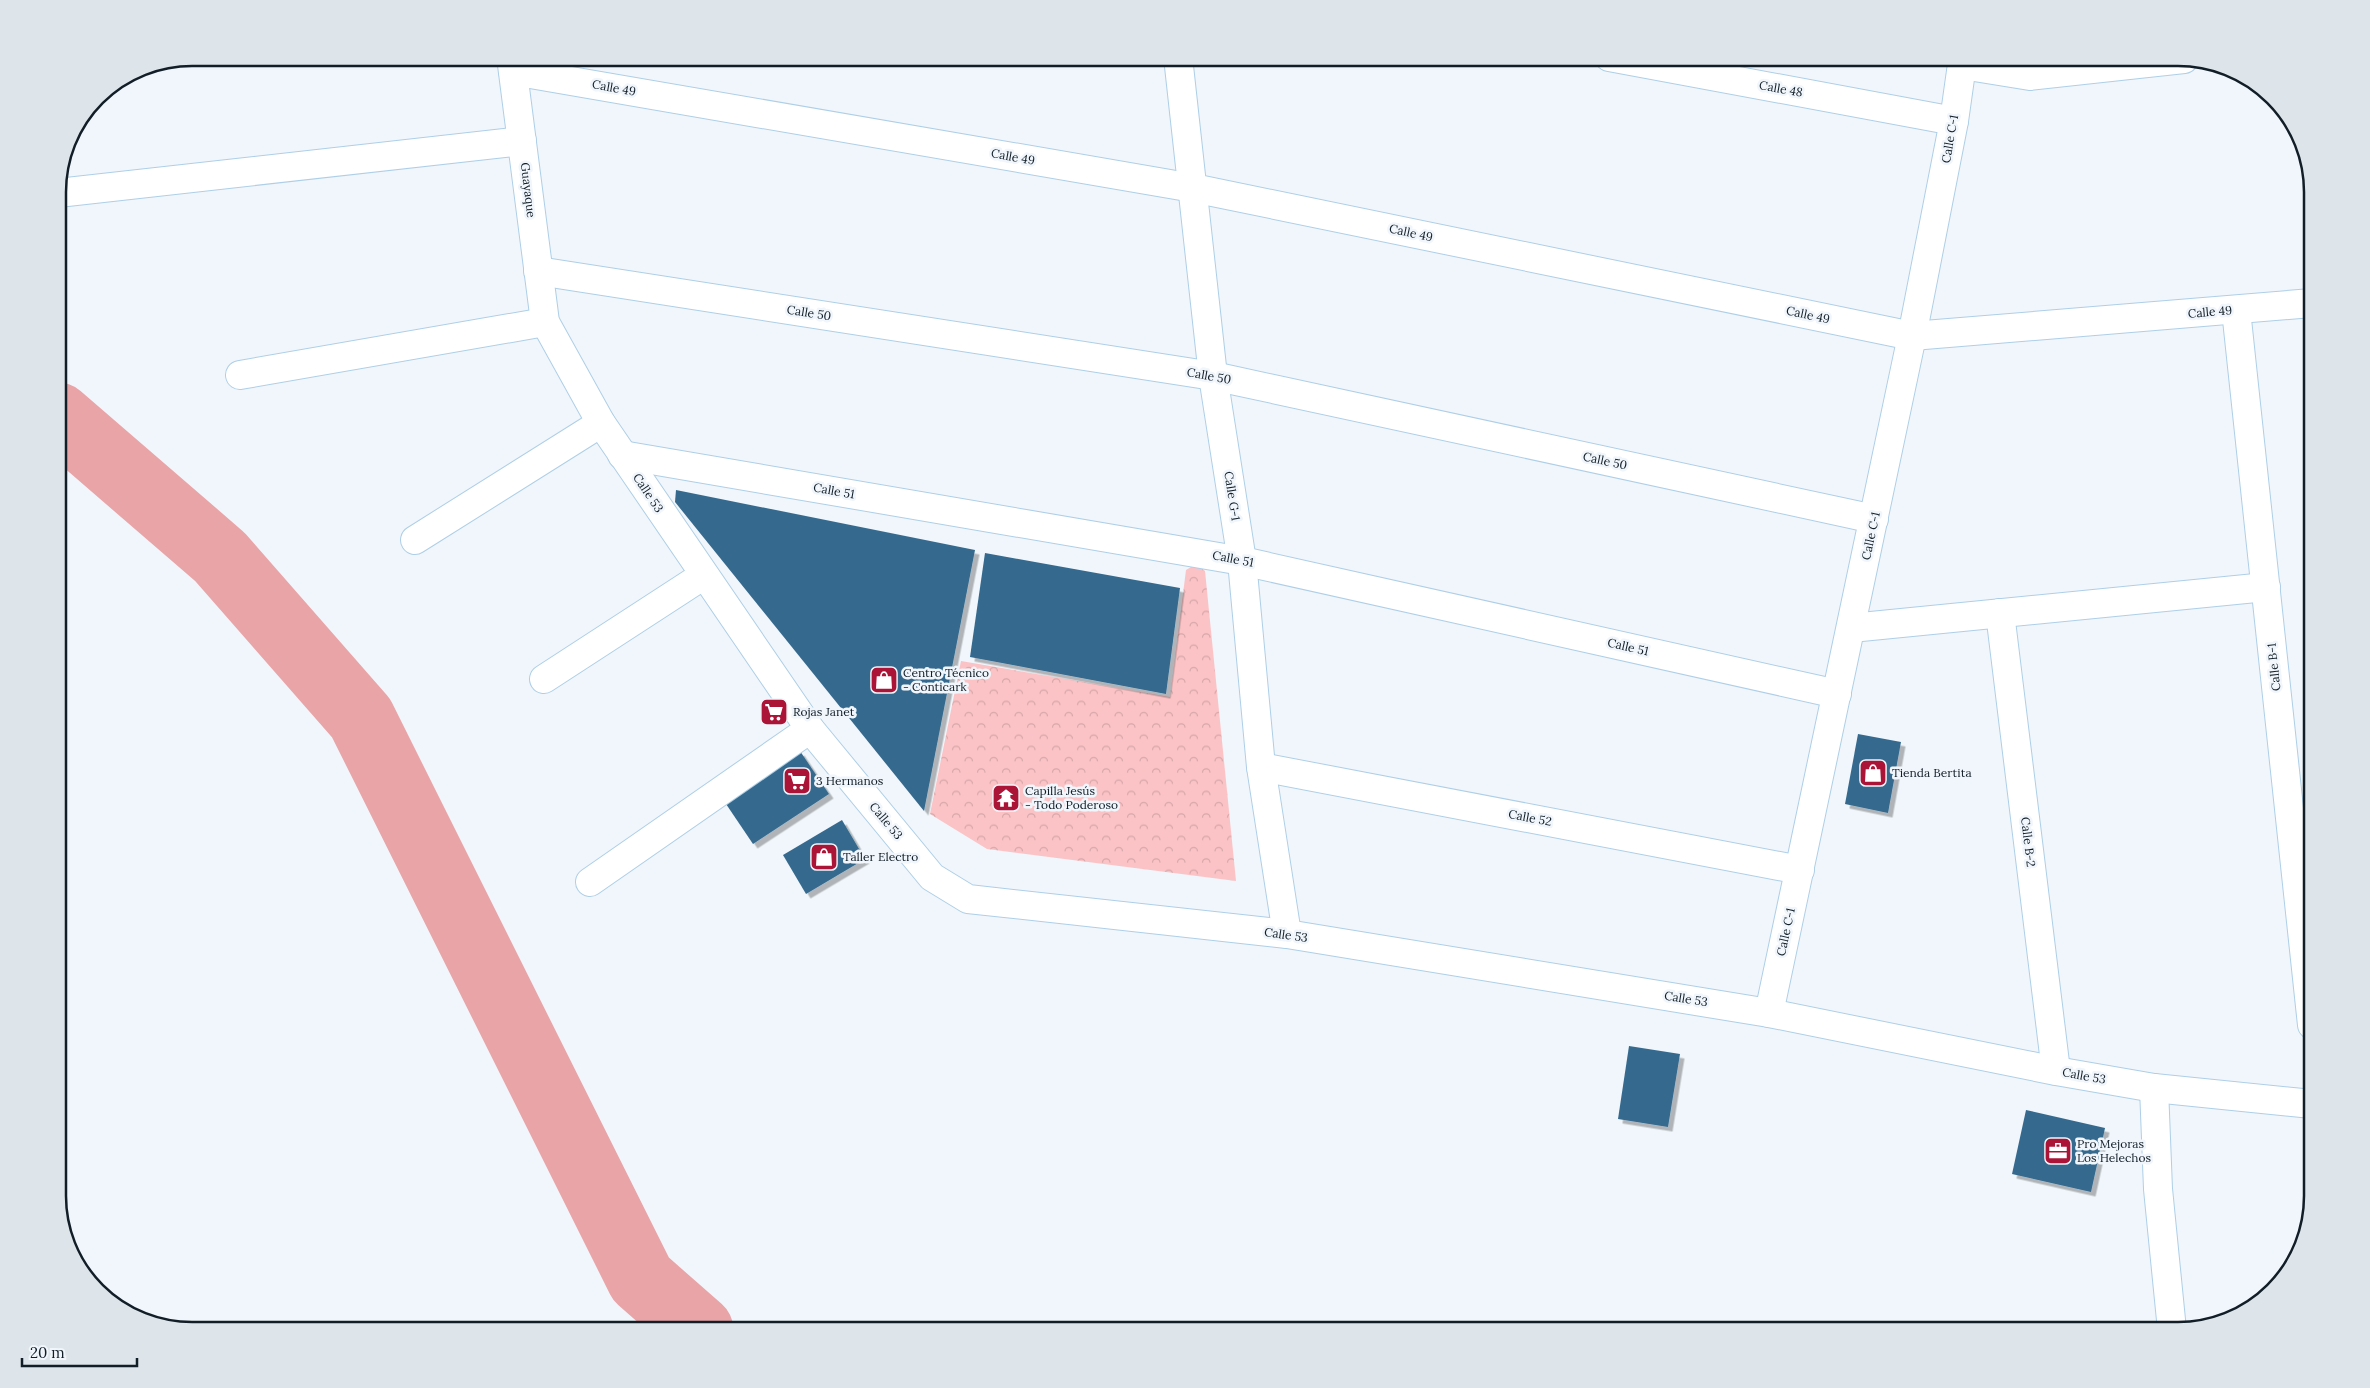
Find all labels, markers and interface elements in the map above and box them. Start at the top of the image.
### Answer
street label: Calle 49 [591,76,637,99]
street label: Calle 48 [1758,77,1804,100]
street label: Calle C-1 [1938,114,1961,164]
street label: Calle 49 [990,145,1036,168]
street label: Guayaque [518,162,539,219]
street label: Calle 49 [1388,221,1434,244]
street label: Calle 50 [786,302,832,323]
street label: Calle 49 [2187,302,2233,321]
street label: Calle 49 [1785,303,1831,326]
street label: Calle 50 [1186,364,1232,387]
street label: Calle 50 [1582,449,1629,473]
street label: Calle 53 [630,470,667,515]
street label: Calle G-1 [1221,470,1244,522]
street label: Calle 51 [812,480,856,502]
street label: Calle C-1 [1858,510,1883,561]
street label: Calle 51 [1211,547,1255,570]
street label: Calle 51 [1606,635,1650,659]
street label: Calle B-1 [2264,642,2283,692]
shop icon: Centro Técnico - Conticark [869,665,899,695]
place label: Centro Técnico - Conticark [903,665,989,694]
supermarket icon: Rojas Janet [759,697,789,727]
place label: Rojas Janet [793,704,855,719]
shop icon: Tienda Bertita [1858,758,1888,788]
place label: Tienda Bertita [1892,765,1972,780]
supermarket icon: 3 Hermanos [782,766,812,796]
place label: 3 Hermanos [816,773,884,788]
temple icon: Capilla Jesús - Todo Poderoso [991,783,1021,813]
place label: Capilla Jesús - Todo Poderoso [1025,783,1118,812]
street label: Calle 53 [866,799,906,843]
street label: Calle 52 [1507,806,1553,829]
street label: Calle B-2 [2018,816,2039,868]
shop icon: Taller Electro [809,842,839,872]
place label: Taller Electro [843,849,918,864]
street label: Calle C-1 [1773,906,1798,957]
street label: Calle 53 [1263,924,1309,945]
street label: Calle 53 [1663,988,1709,1009]
street label: Calle 53 [2061,1064,2107,1087]
office icon: Pro Mejoras Los Helechos [2043,1136,2073,1166]
place label: Pro Mejoras Los Helechos [2077,1136,2152,1165]
scale bar [22,1336,138,1368]
text: 20 m [30,1343,65,1362]

